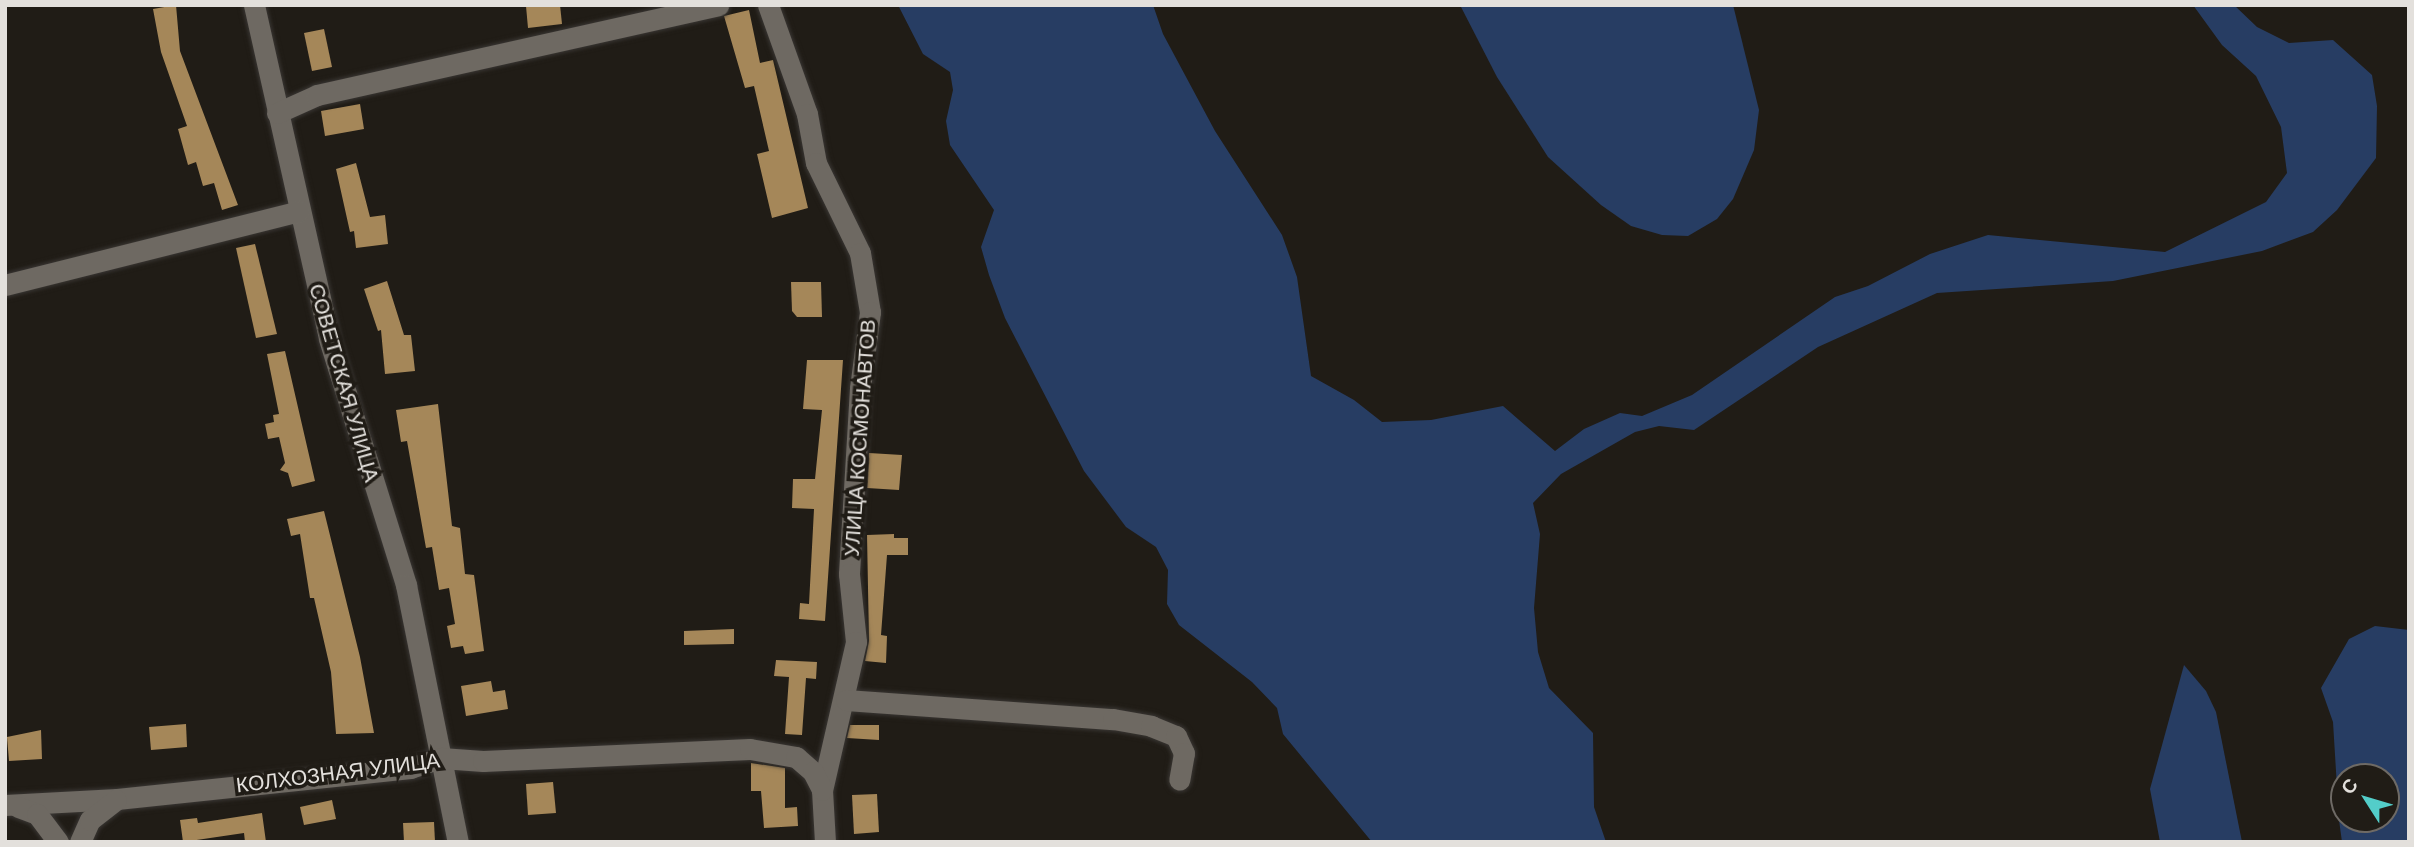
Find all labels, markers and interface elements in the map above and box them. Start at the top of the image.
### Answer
street label: СОВЕТСКАЯ УЛИЦА [304,281,384,485]
street label: УЛИЦА КОСМОНАВТОВ [839,319,881,557]
street label: КОЛХОЗНАЯ УЛИЦА [235,748,441,798]
north arrow [2330,763,2400,833]
text: С [2335,773,2364,799]

